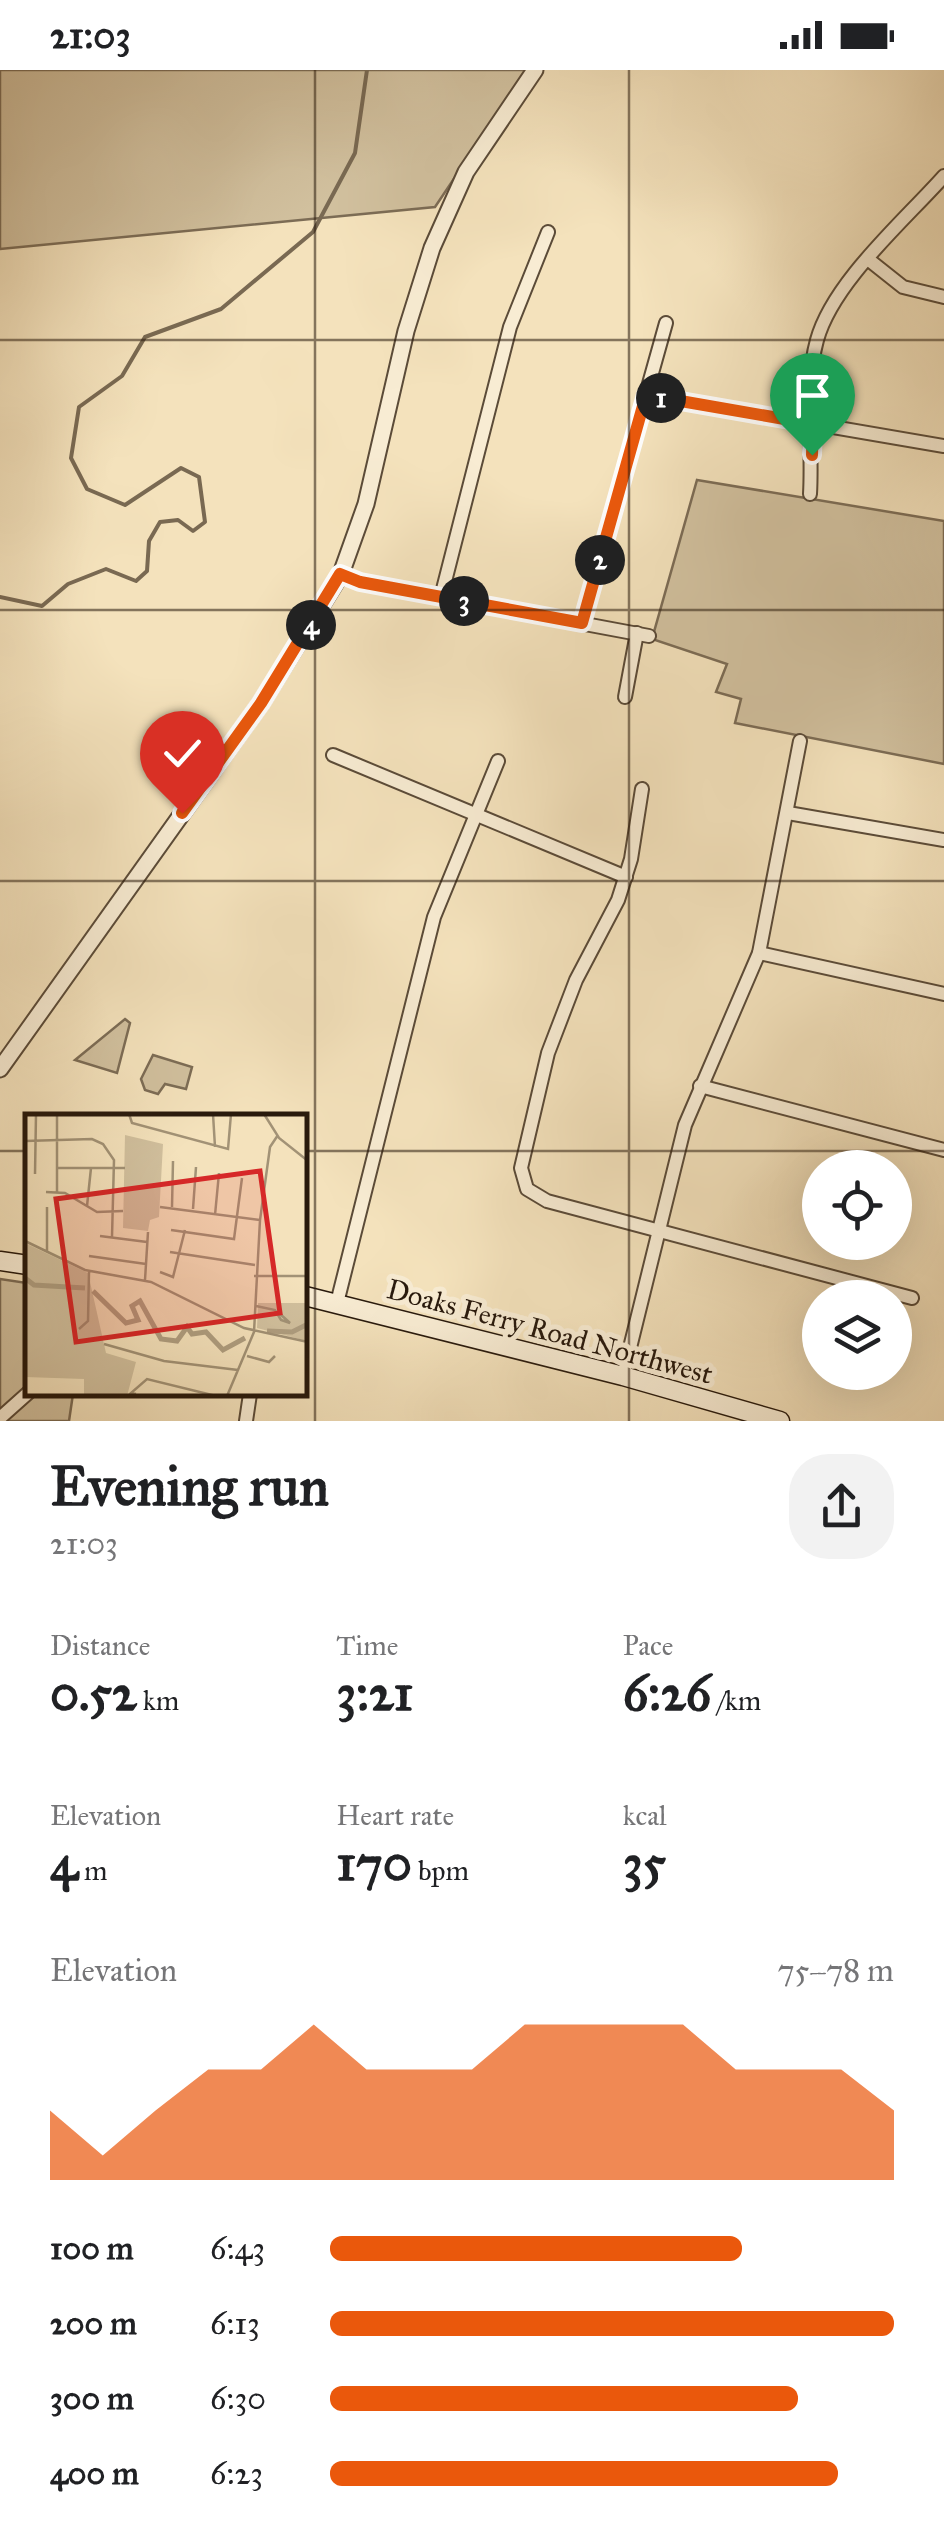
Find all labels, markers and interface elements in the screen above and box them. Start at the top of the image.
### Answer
text: 21:03 [50,12,131,58]
pin [770,353,855,456]
icon: arrive [785,368,840,423]
pin: 1 [636,373,686,423]
text: 1 [655,380,667,415]
pin: 2 [575,535,625,585]
text: 2 [593,542,607,577]
pin: 3 [439,576,489,626]
text: 3 [458,583,470,618]
pin: 4 [286,600,336,650]
text: 4 [303,607,319,642]
pin [140,711,225,814]
icon: check [155,726,210,781]
inset map [25,1114,308,1396]
map controls [802,1150,912,1390]
button: locate [802,1150,912,1260]
street label: Doaks Ferry Road Northwest [383,1271,717,1392]
button: layers [802,1280,912,1390]
text: Evening run [50,1453,329,1520]
button: share [789,1454,894,1559]
text: 21:03 [50,1524,118,1563]
text: Distance [50,1628,150,1663]
text: Time [336,1628,398,1663]
text: Pace [623,1628,673,1663]
text: 0.52 [50,1663,137,1724]
text: 3:21 [336,1663,413,1724]
text: 6:26 [623,1663,711,1724]
text: km [137,1683,179,1718]
text: /km [711,1683,761,1718]
text: Elevation [50,1798,161,1833]
text: Heart rate [336,1798,454,1833]
text: kcal [623,1798,667,1833]
text: 4 [50,1833,78,1894]
text: 170 [336,1833,412,1894]
text: 35 [623,1833,666,1894]
text: m [78,1853,107,1888]
text: bpm [412,1853,469,1888]
text: Elevation [50,1951,177,1990]
text: 75–78 m [777,1951,894,1990]
text: 100 m [50,2229,134,2268]
text: 6:43 [210,2229,265,2268]
text: 200 m [50,2304,137,2343]
text: 6:13 [210,2304,260,2343]
text: 300 m [50,2379,134,2418]
text: 6:30 [210,2379,266,2418]
text: 400 m [50,2454,139,2493]
text: 6:23 [210,2454,263,2493]

